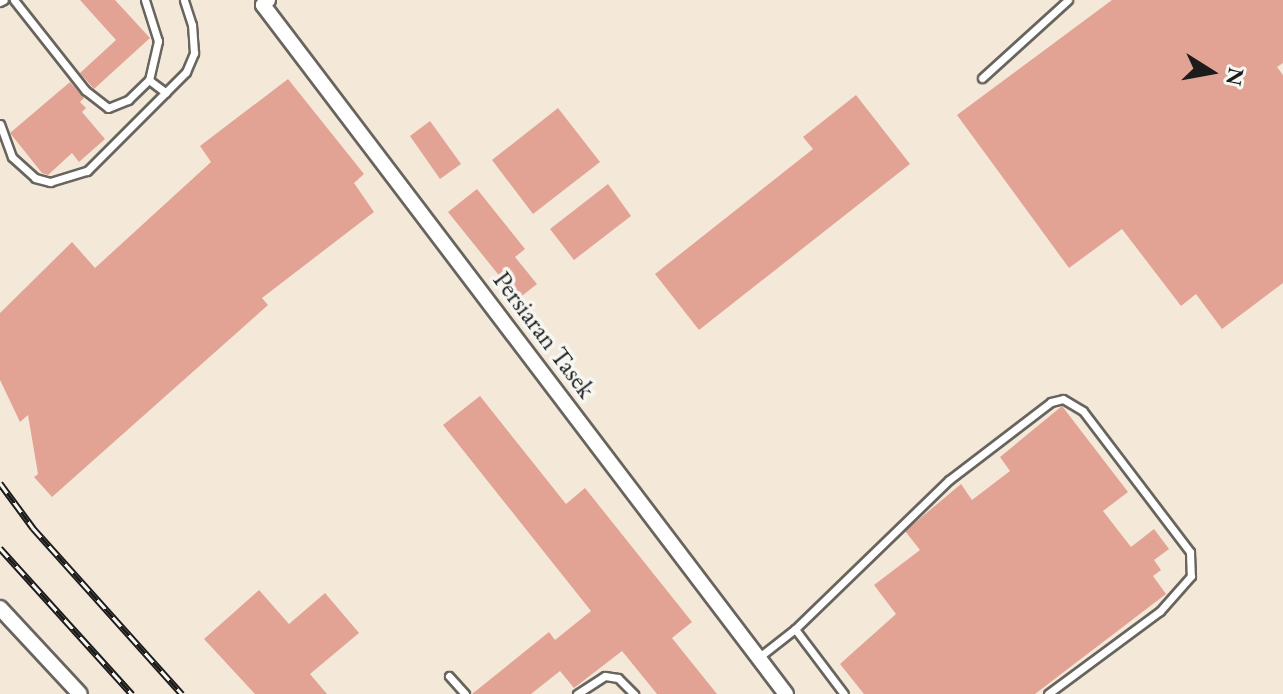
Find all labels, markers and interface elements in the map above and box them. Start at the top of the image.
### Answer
north arrow [1171,32,1251,112]
text: N [1219,65,1251,88]
street label: Persiaran Tasek [486,265,602,405]

